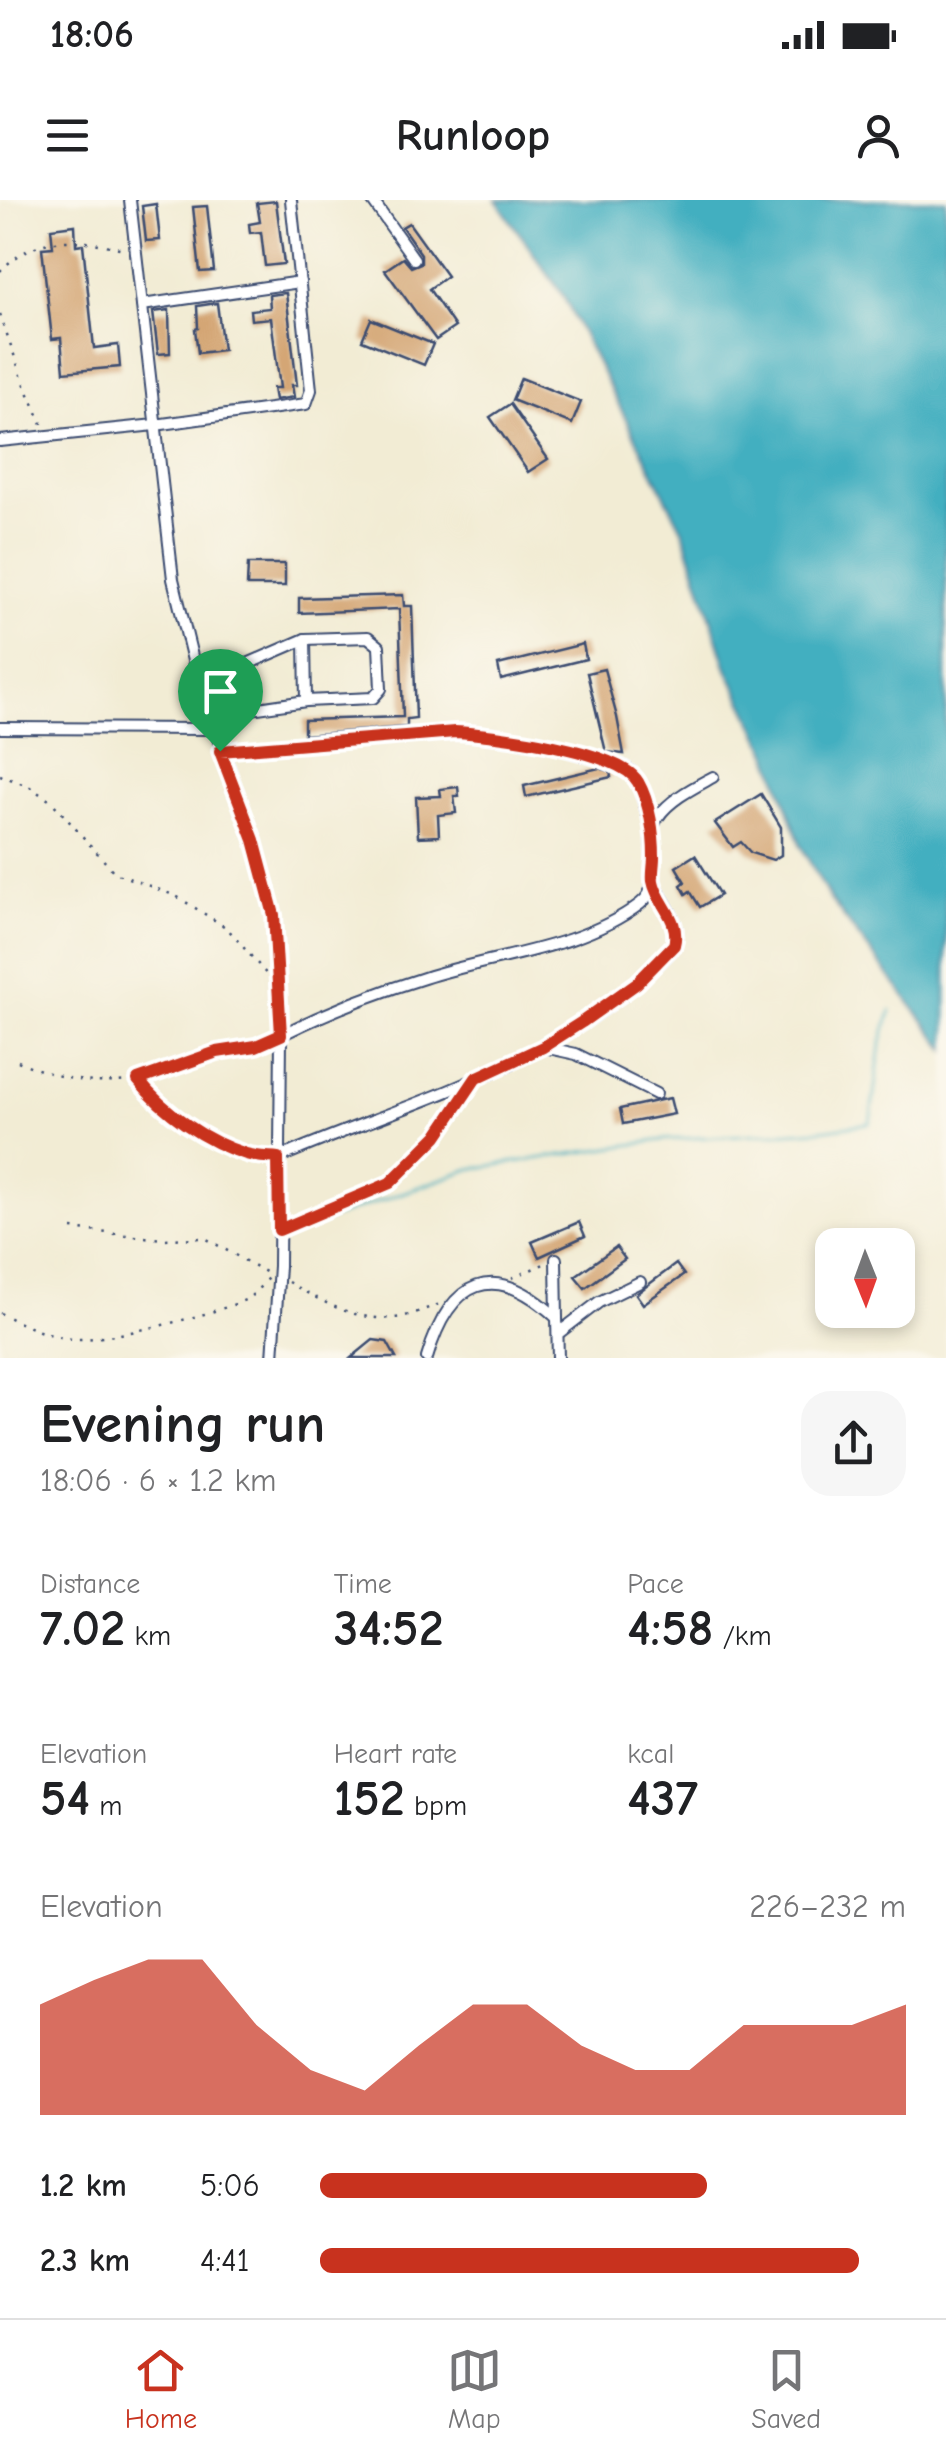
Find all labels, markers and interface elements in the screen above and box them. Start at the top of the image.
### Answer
text: 18:06 [50,13,134,57]
icon: menu [40,108,95,163]
icon: person [851,108,906,163]
text: Runloop [396,109,550,161]
pin [178,649,263,752]
icon: arrive [193,664,248,719]
north arrow [815,1228,915,1328]
map controls [815,1228,915,1328]
button: share [801,1391,906,1496]
text: Evening run [40,1392,325,1456]
text: 18:06 · 6 × 1.2 km [40,1462,276,1499]
text: Distance [40,1568,140,1600]
text: Time [334,1568,392,1600]
text: Pace [627,1568,684,1600]
text: 7.02 [40,1600,125,1658]
text: 34:52 [334,1600,444,1658]
text: 4:58 [627,1600,713,1658]
text: km [125,1620,171,1652]
text: /km [713,1620,772,1652]
text: Elevation [40,1738,147,1770]
text: Heart rate [334,1738,457,1770]
text: kcal [627,1738,674,1770]
text: 54 [40,1770,90,1828]
text: 152 [334,1770,405,1828]
text: 437 [627,1770,698,1828]
text: m [90,1790,123,1822]
text: bpm [405,1790,467,1822]
text: Elevation [40,1888,163,1925]
text: 226–232 m [749,1888,906,1925]
text: 1.2 km [40,2167,127,2204]
text: 5:06 [200,2167,260,2204]
text: 2.3 km [40,2242,130,2279]
text: 4:41 [200,2242,249,2279]
tab: Home [125,2343,197,2435]
tab: Map [447,2343,502,2435]
tab: Saved [751,2343,821,2435]

